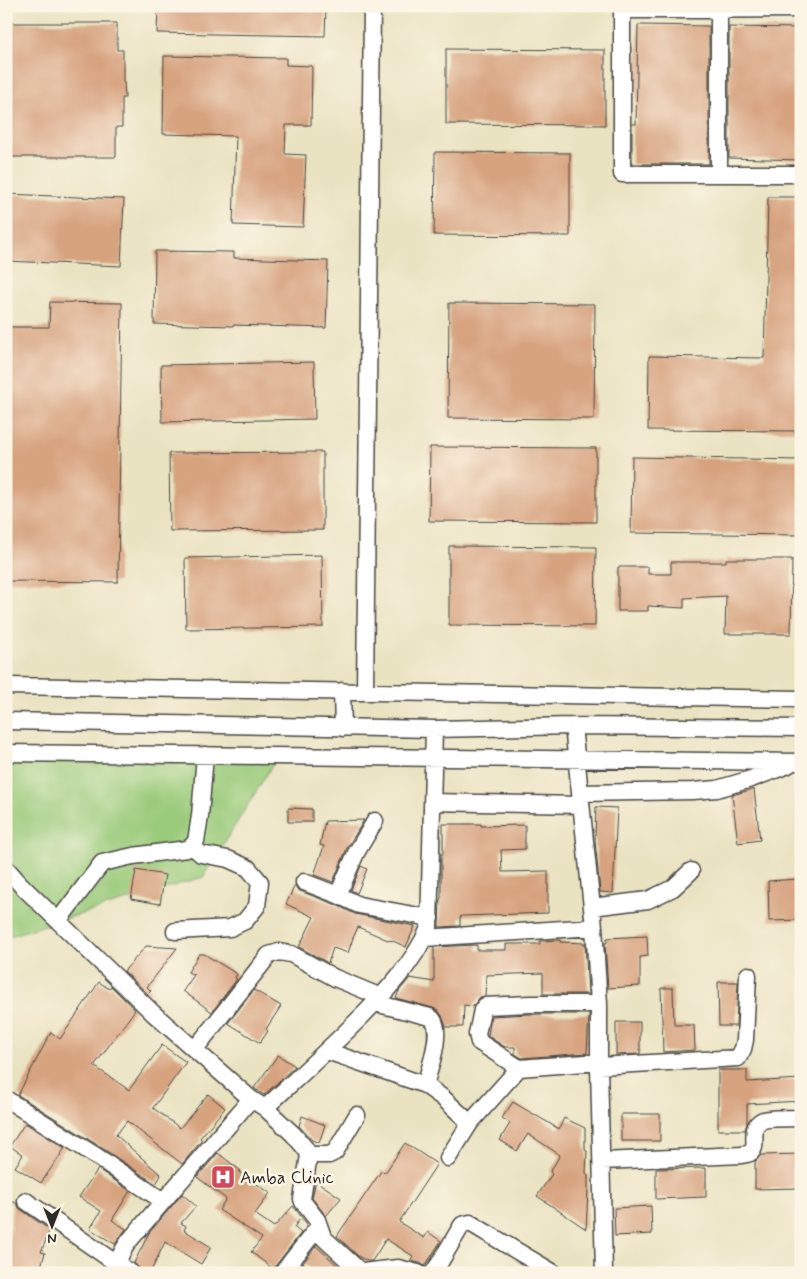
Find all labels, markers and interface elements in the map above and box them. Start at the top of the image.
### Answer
hospital icon: Amba Clinic [210,1164,236,1190]
place label: Amba Clinic [240,1166,334,1190]
north arrow [28,1202,78,1252]
text: N [47,1229,57,1247]

